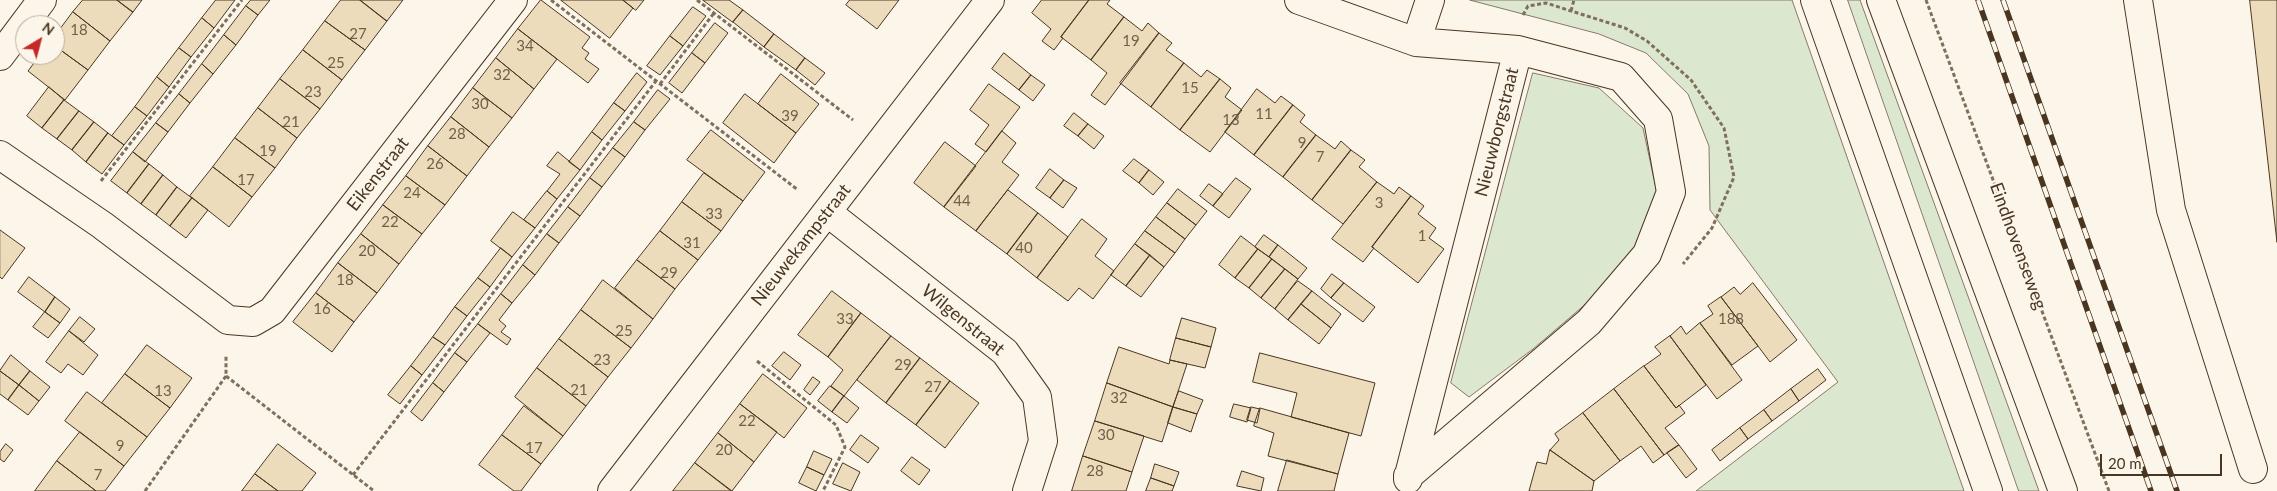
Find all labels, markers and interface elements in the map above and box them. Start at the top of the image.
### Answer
north arrow [15,15,65,65]
text: N [39,18,58,38]
house number: 18 [70,21,88,39]
house number: 27 [349,25,367,43]
house number: 19 [1122,32,1140,50]
house number: 34 [516,37,534,55]
house number: 25 [327,54,345,72]
street label: Nieuwborgstraat [1470,65,1524,199]
house number: 32 [493,66,511,84]
house number: 15 [1181,79,1199,97]
house number: 23 [304,83,322,101]
house number: 30 [471,95,489,113]
house number: 11 [1255,105,1273,123]
house number: 39 [781,107,799,125]
house number: 13 [1222,111,1240,129]
house number: 21 [282,113,300,131]
house number: 28 [448,125,466,143]
street label: Eikenstraat [342,133,414,215]
house number: 9 [1298,134,1306,152]
house number: 19 [259,142,277,160]
house number: 7 [1316,148,1324,166]
house number: 26 [426,155,444,173]
house number: 17 [237,171,255,189]
street label: Nieuwekampstraat [747,180,855,310]
street label: Eindhovenseweg [1985,180,2051,312]
house number: 24 [403,184,421,202]
house number: 44 [953,192,971,210]
house number: 3 [1375,194,1383,212]
house number: 33 [705,205,723,223]
house number: 22 [381,213,399,231]
house number: 1 [1418,227,1426,245]
house number: 31 [683,234,701,252]
house number: 40 [1015,239,1033,257]
house number: 20 [358,242,376,260]
house number: 29 [660,264,678,282]
house number: 18 [336,271,354,289]
street label: Wilgenstraat [917,280,1009,360]
house number: 16 [313,300,331,318]
house number: 33 [836,310,854,328]
house number: 188 [1718,310,1744,328]
house number: 25 [615,322,633,340]
house number: 23 [593,351,611,369]
house number: 29 [894,356,912,374]
house number: 27 [924,378,942,396]
house number: 21 [570,381,588,399]
house number: 13 [154,382,172,400]
house number: 32 [1110,389,1128,407]
house number: 22 [738,412,756,430]
house number: 30 [1097,426,1115,444]
house number: 9 [116,437,124,455]
house number: 17 [525,439,543,457]
house number: 20 [715,441,733,459]
scale bar [2102,444,2224,476]
text: 20 m [2108,454,2142,472]
house number: 28 [1086,462,1104,480]
house number: 7 [94,466,102,484]

